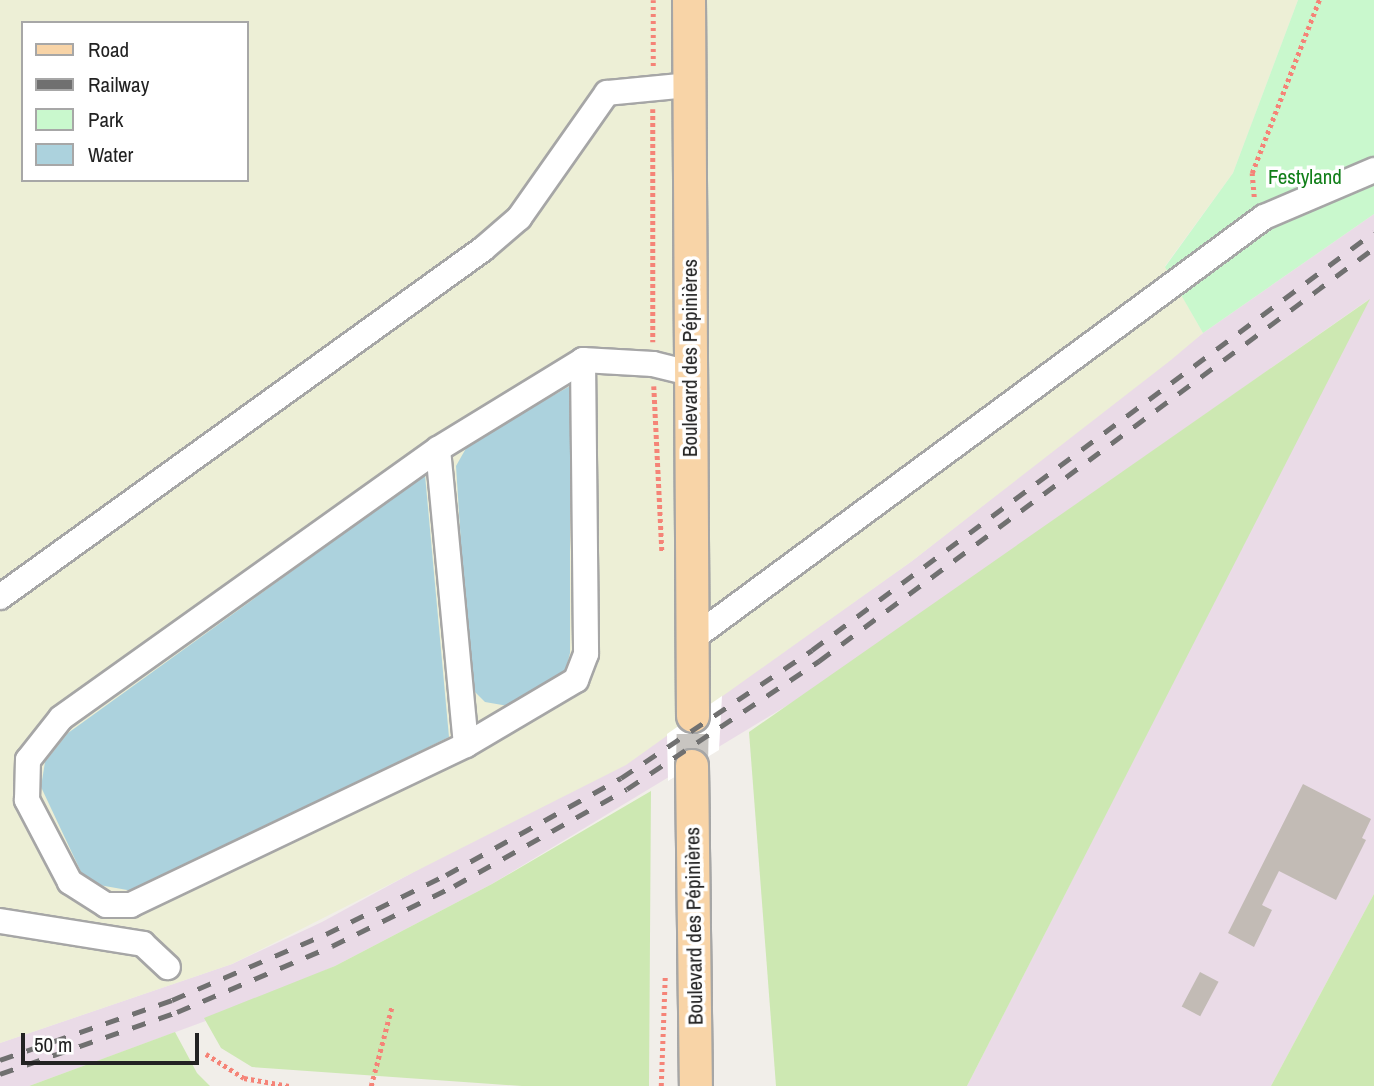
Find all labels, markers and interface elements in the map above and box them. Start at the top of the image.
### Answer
legend [21,21,248,182]
text: Road [88,35,129,64]
text: Railway [88,70,149,99]
text: Park [88,105,123,134]
text: Water [88,140,133,169]
park label: Festyland [1268,164,1342,190]
street label: Boulevard des Pépinières [677,259,703,457]
street label: Boulevard des Pépinières [680,827,708,1025]
scale bar [24,1020,203,1064]
text: 50 m [34,1030,72,1059]

